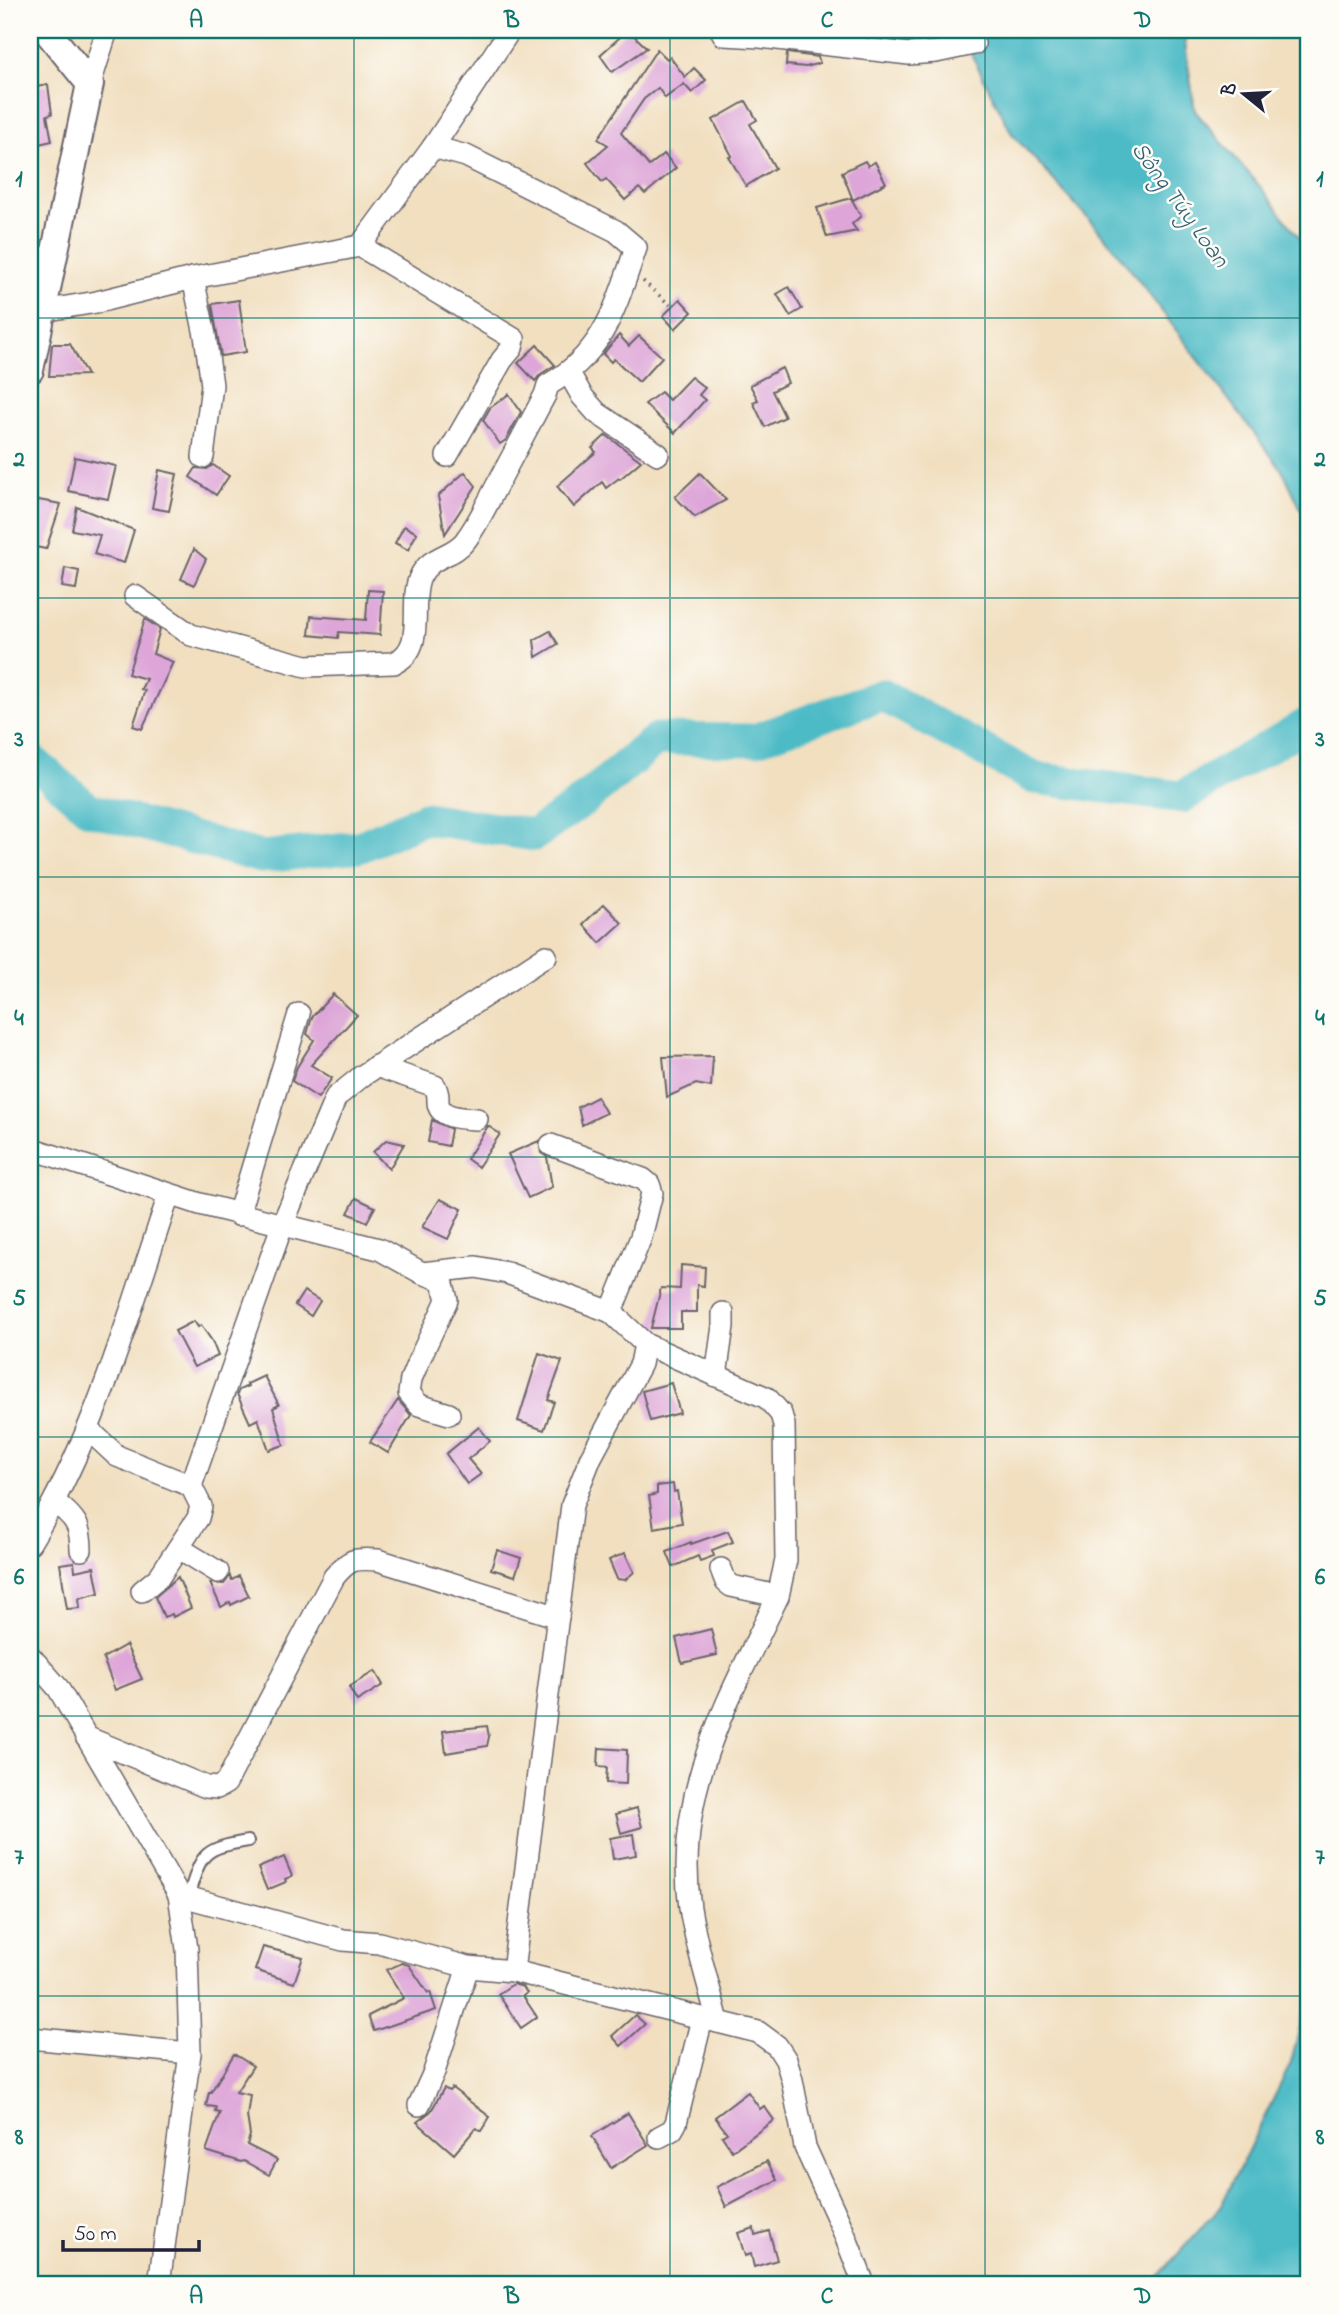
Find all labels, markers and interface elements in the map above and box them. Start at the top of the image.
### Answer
text: A [189,5,203,38]
text: B [503,5,520,38]
text: C [821,5,834,38]
text: D [1134,5,1151,38]
north arrow [1210,60,1280,130]
text: B [1215,79,1245,101]
water label: Sông Túy Loan [1121,135,1237,277]
text: 1 [15,164,23,197]
text: 1 [1316,164,1324,197]
text: 2 [12,444,25,477]
text: 2 [1313,444,1326,477]
text: 3 [13,724,24,757]
text: 3 [1314,724,1325,757]
text: 4 [14,1003,24,1036]
text: 4 [1315,1003,1325,1036]
text: 5 [12,1283,26,1316]
text: 5 [1313,1283,1327,1316]
text: 6 [14,1562,25,1595]
text: 6 [1315,1562,1326,1595]
text: 7 [14,1842,24,1875]
text: 7 [1315,1842,1325,1875]
text: 8 [14,2122,24,2155]
text: 8 [1315,2122,1325,2155]
scale bar [63,2209,200,2253]
text: 50 m [74,2220,117,2250]
text: A [189,2281,203,2314]
text: B [503,2281,520,2314]
text: C [821,2281,834,2314]
text: D [1134,2281,1151,2314]

